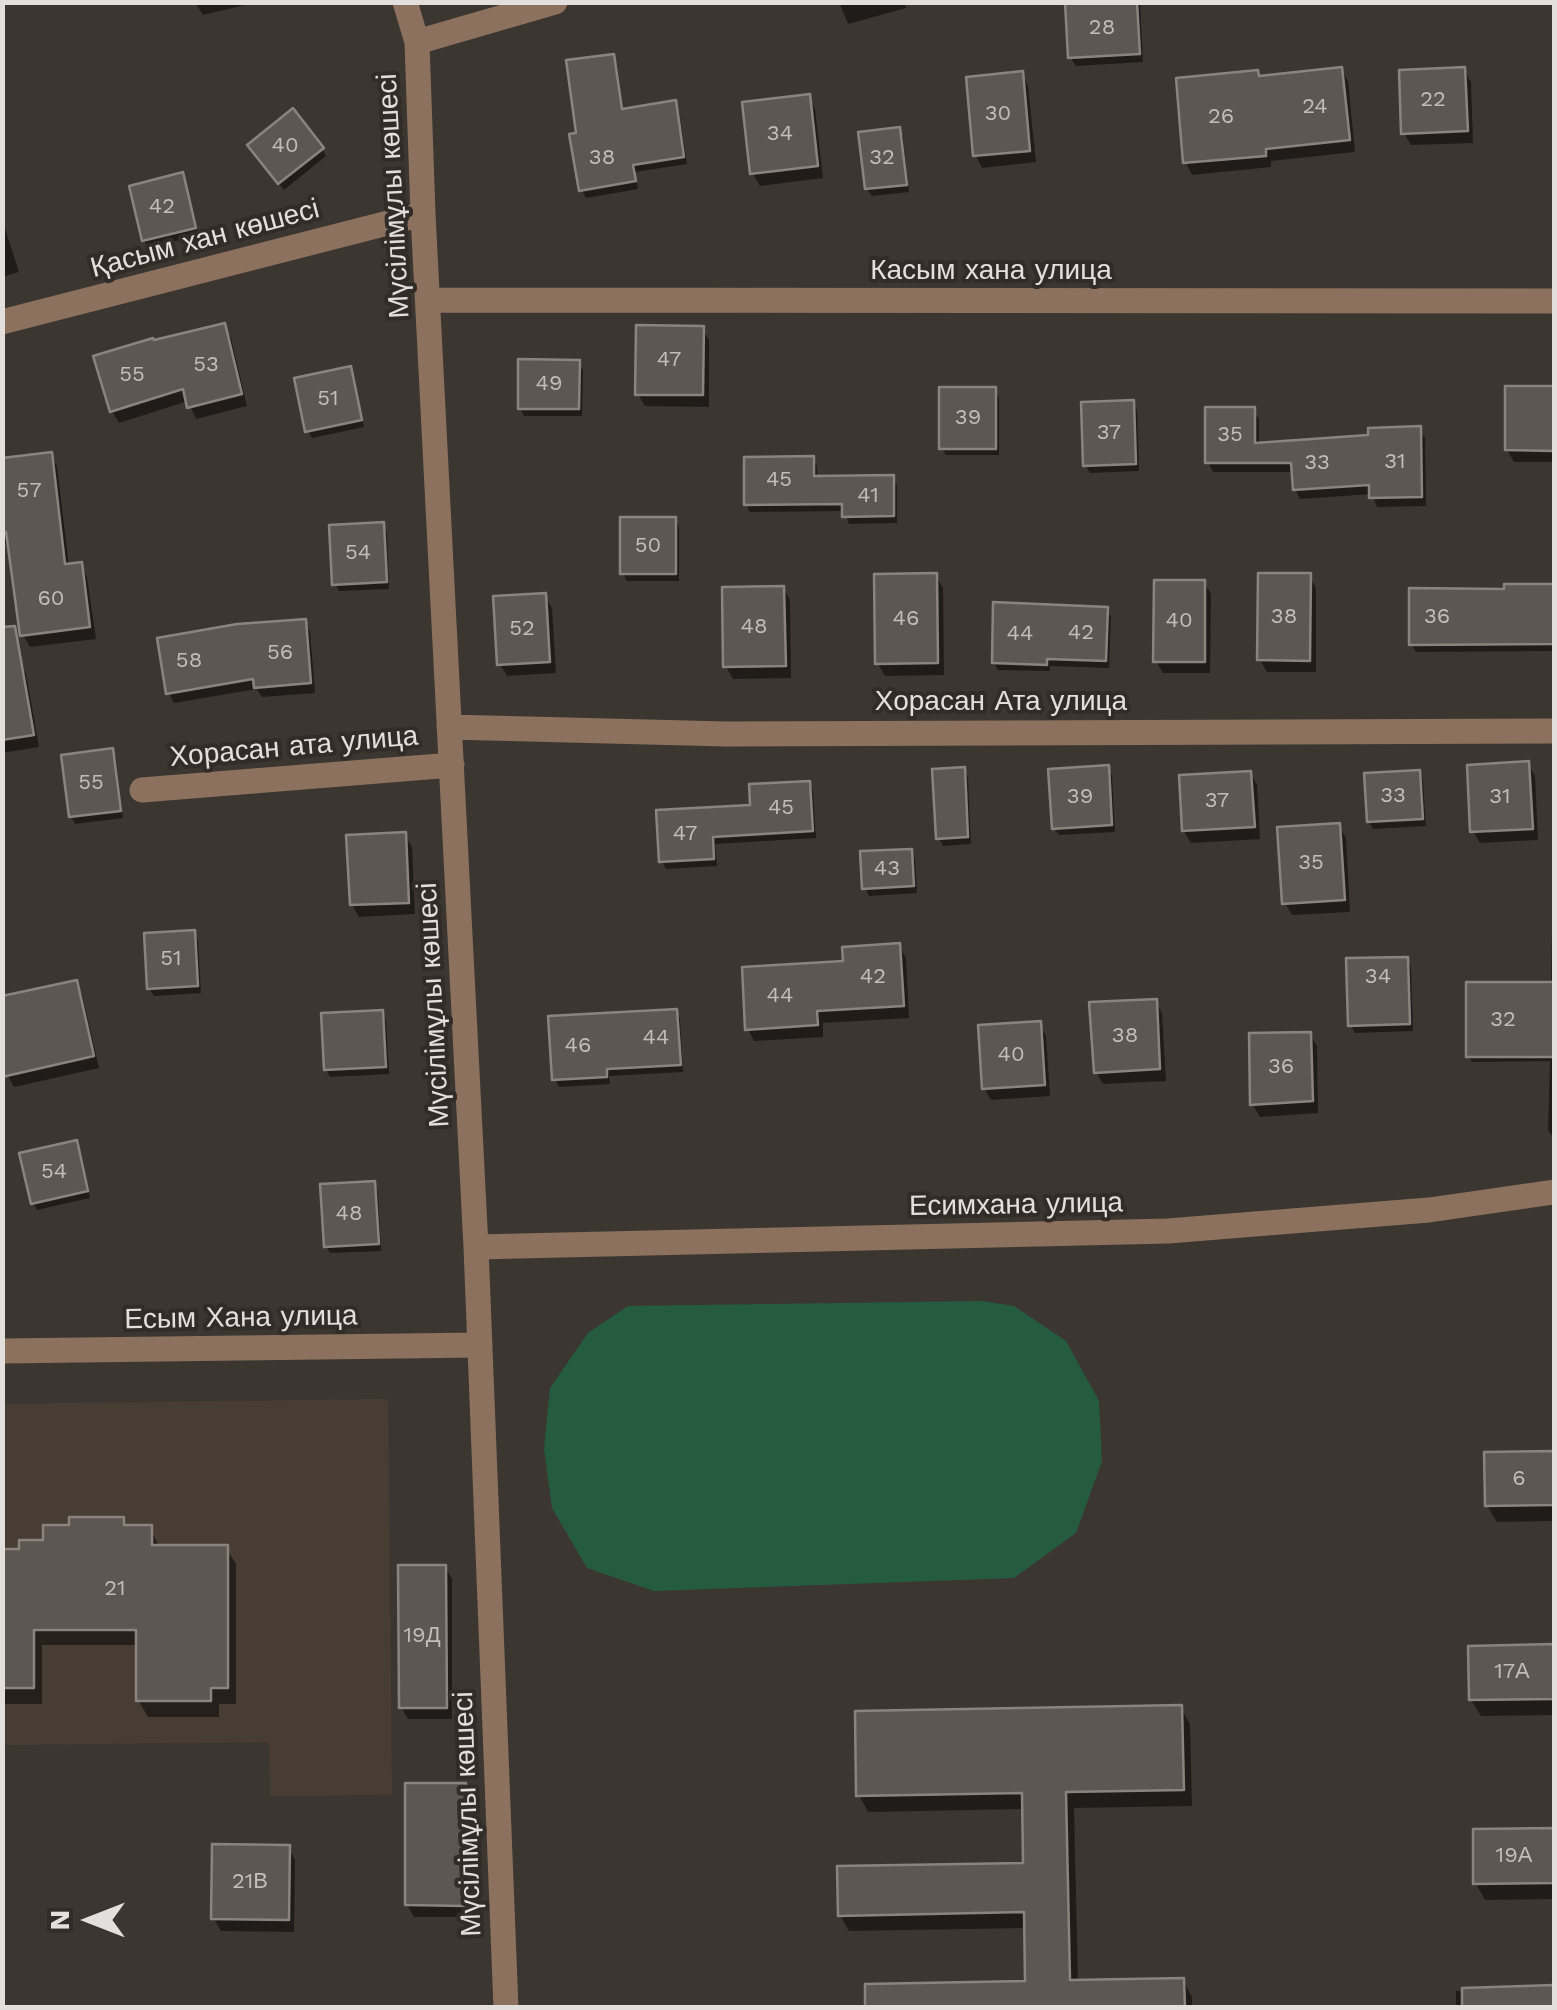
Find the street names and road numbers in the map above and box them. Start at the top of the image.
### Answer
street label: Мүсілімұлы көшесі [371,73,417,319]
street label: Қасым хан көшесі [87,192,323,286]
street label: Касым хана улица [870,254,1112,288]
street label: Хорасан Ата улица [875,685,1127,719]
street label: Хорасан ата улица [168,719,420,775]
street label: Мүсілімұлы көшесі [411,882,457,1128]
street label: Есимхана улица [909,1186,1123,1224]
street label: Есым Хана улица [124,1299,358,1337]
street label: Мүсілімұлы көшесі [447,1691,489,1937]

